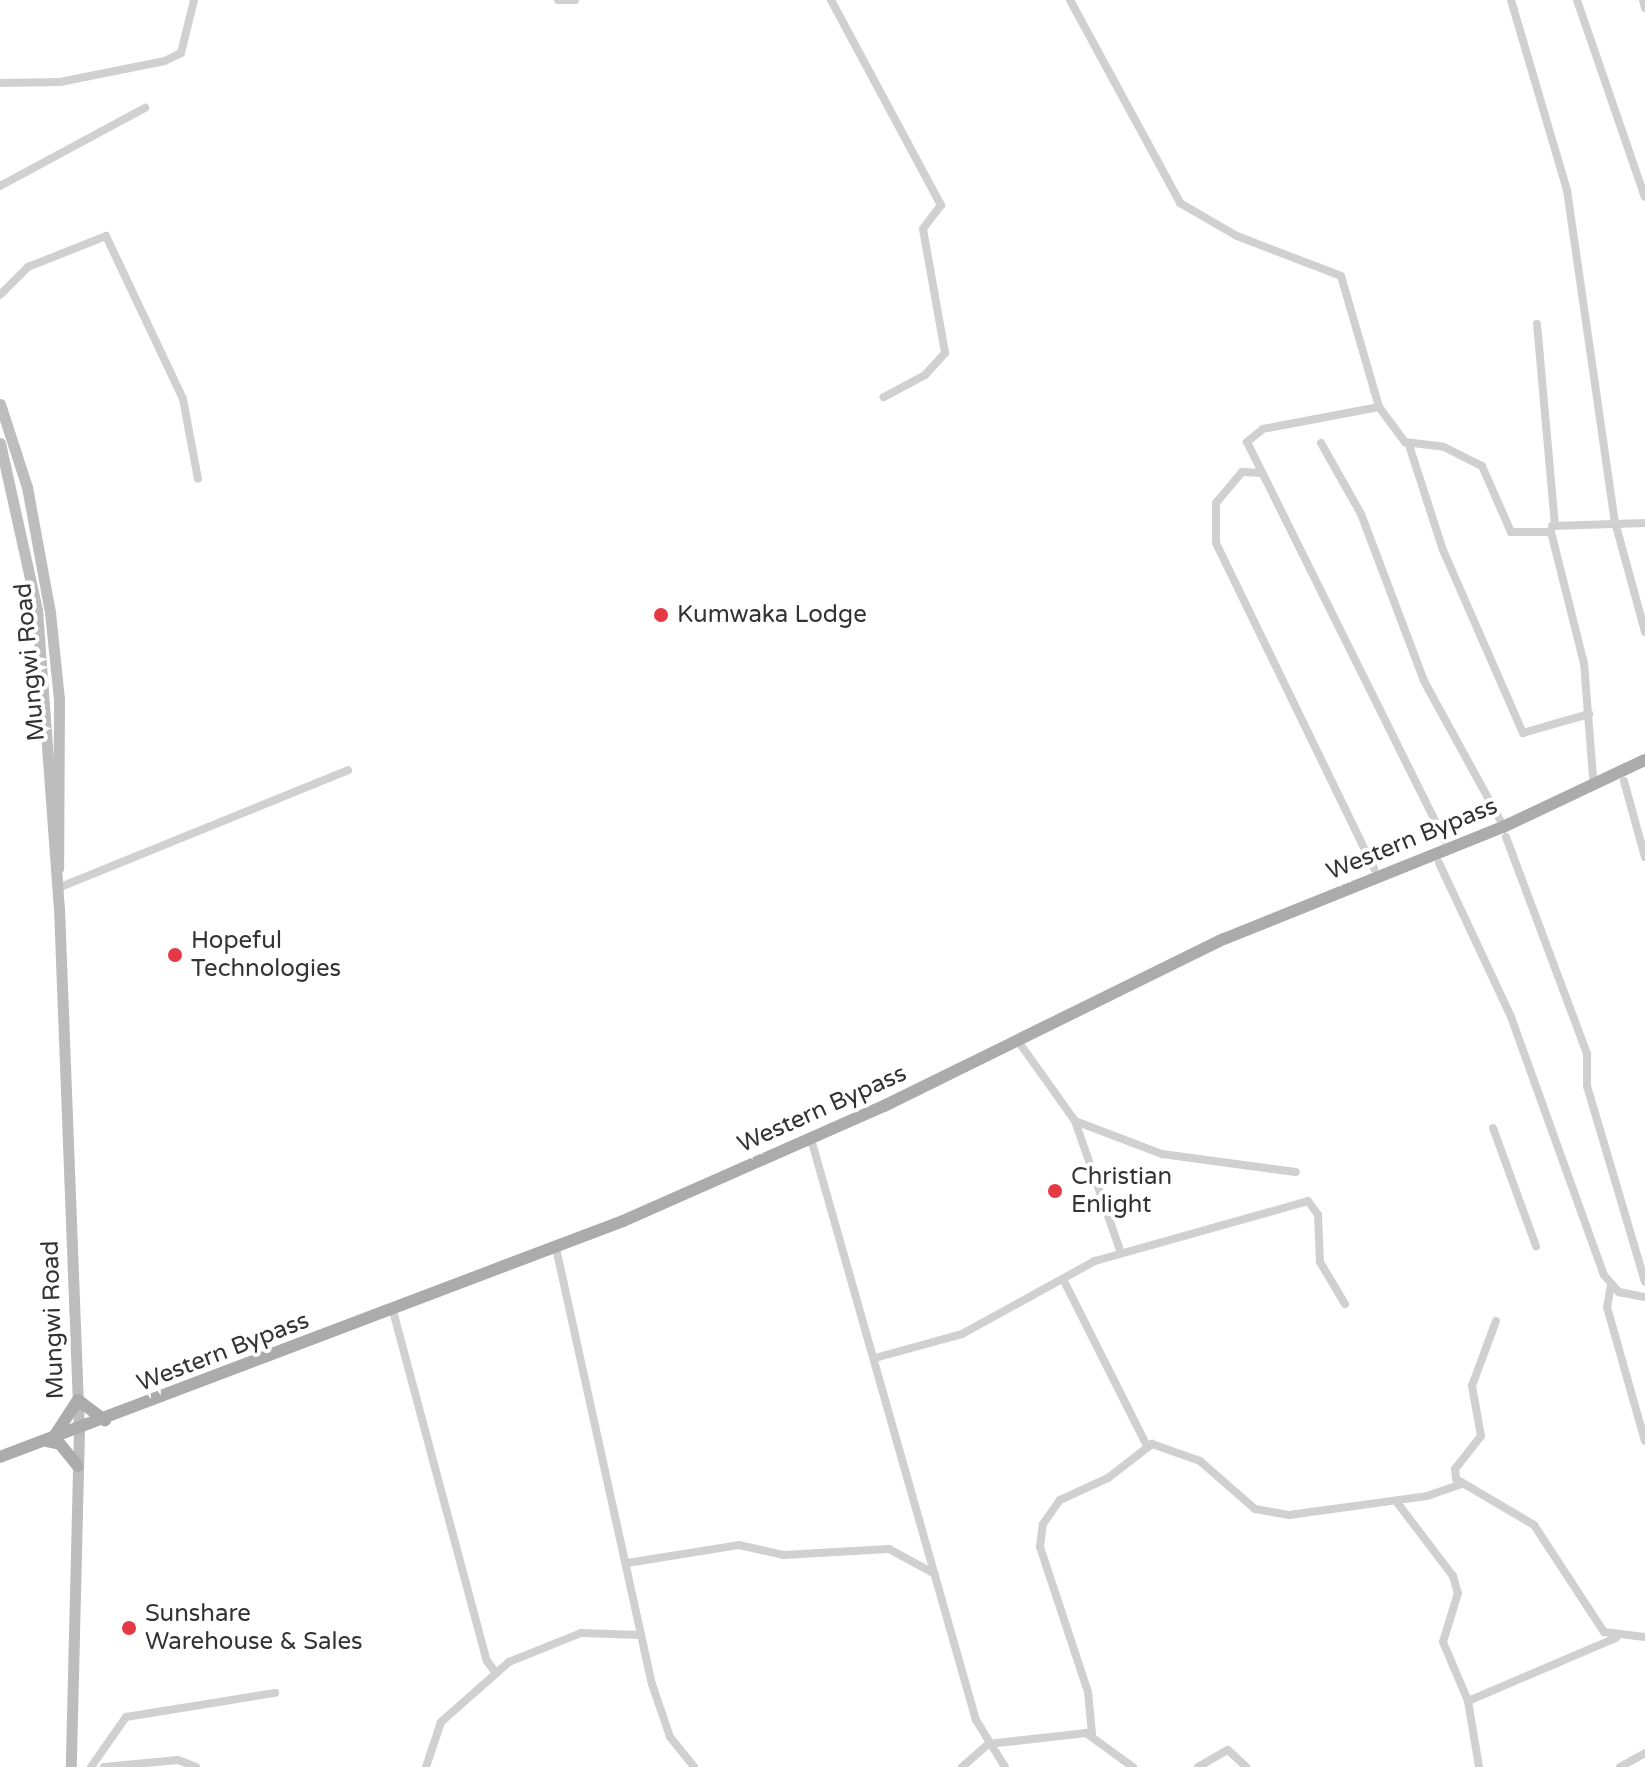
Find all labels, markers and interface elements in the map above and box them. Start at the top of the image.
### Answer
street label: Mungwi Road [9,582,51,742]
place label: Kumwaka Lodge [677,601,867,629]
marker: Kumwaka Lodge [652,606,670,624]
street label: Western Bypass [1322,792,1502,886]
place label: Hopeful Technologies [191,927,341,983]
marker: Hopeful Technologies [166,946,184,964]
street label: Western Bypass [733,1059,911,1159]
place label: Christian Enlight [1071,1163,1172,1219]
marker: Christian Enlight [1046,1182,1064,1200]
street label: Mungwi Road [36,1240,70,1400]
street label: Western Bypass [133,1306,313,1398]
place label: Sunshare Warehouse & Sales [145,1600,363,1656]
marker: Sunshare Warehouse & Sales [120,1619,138,1637]

